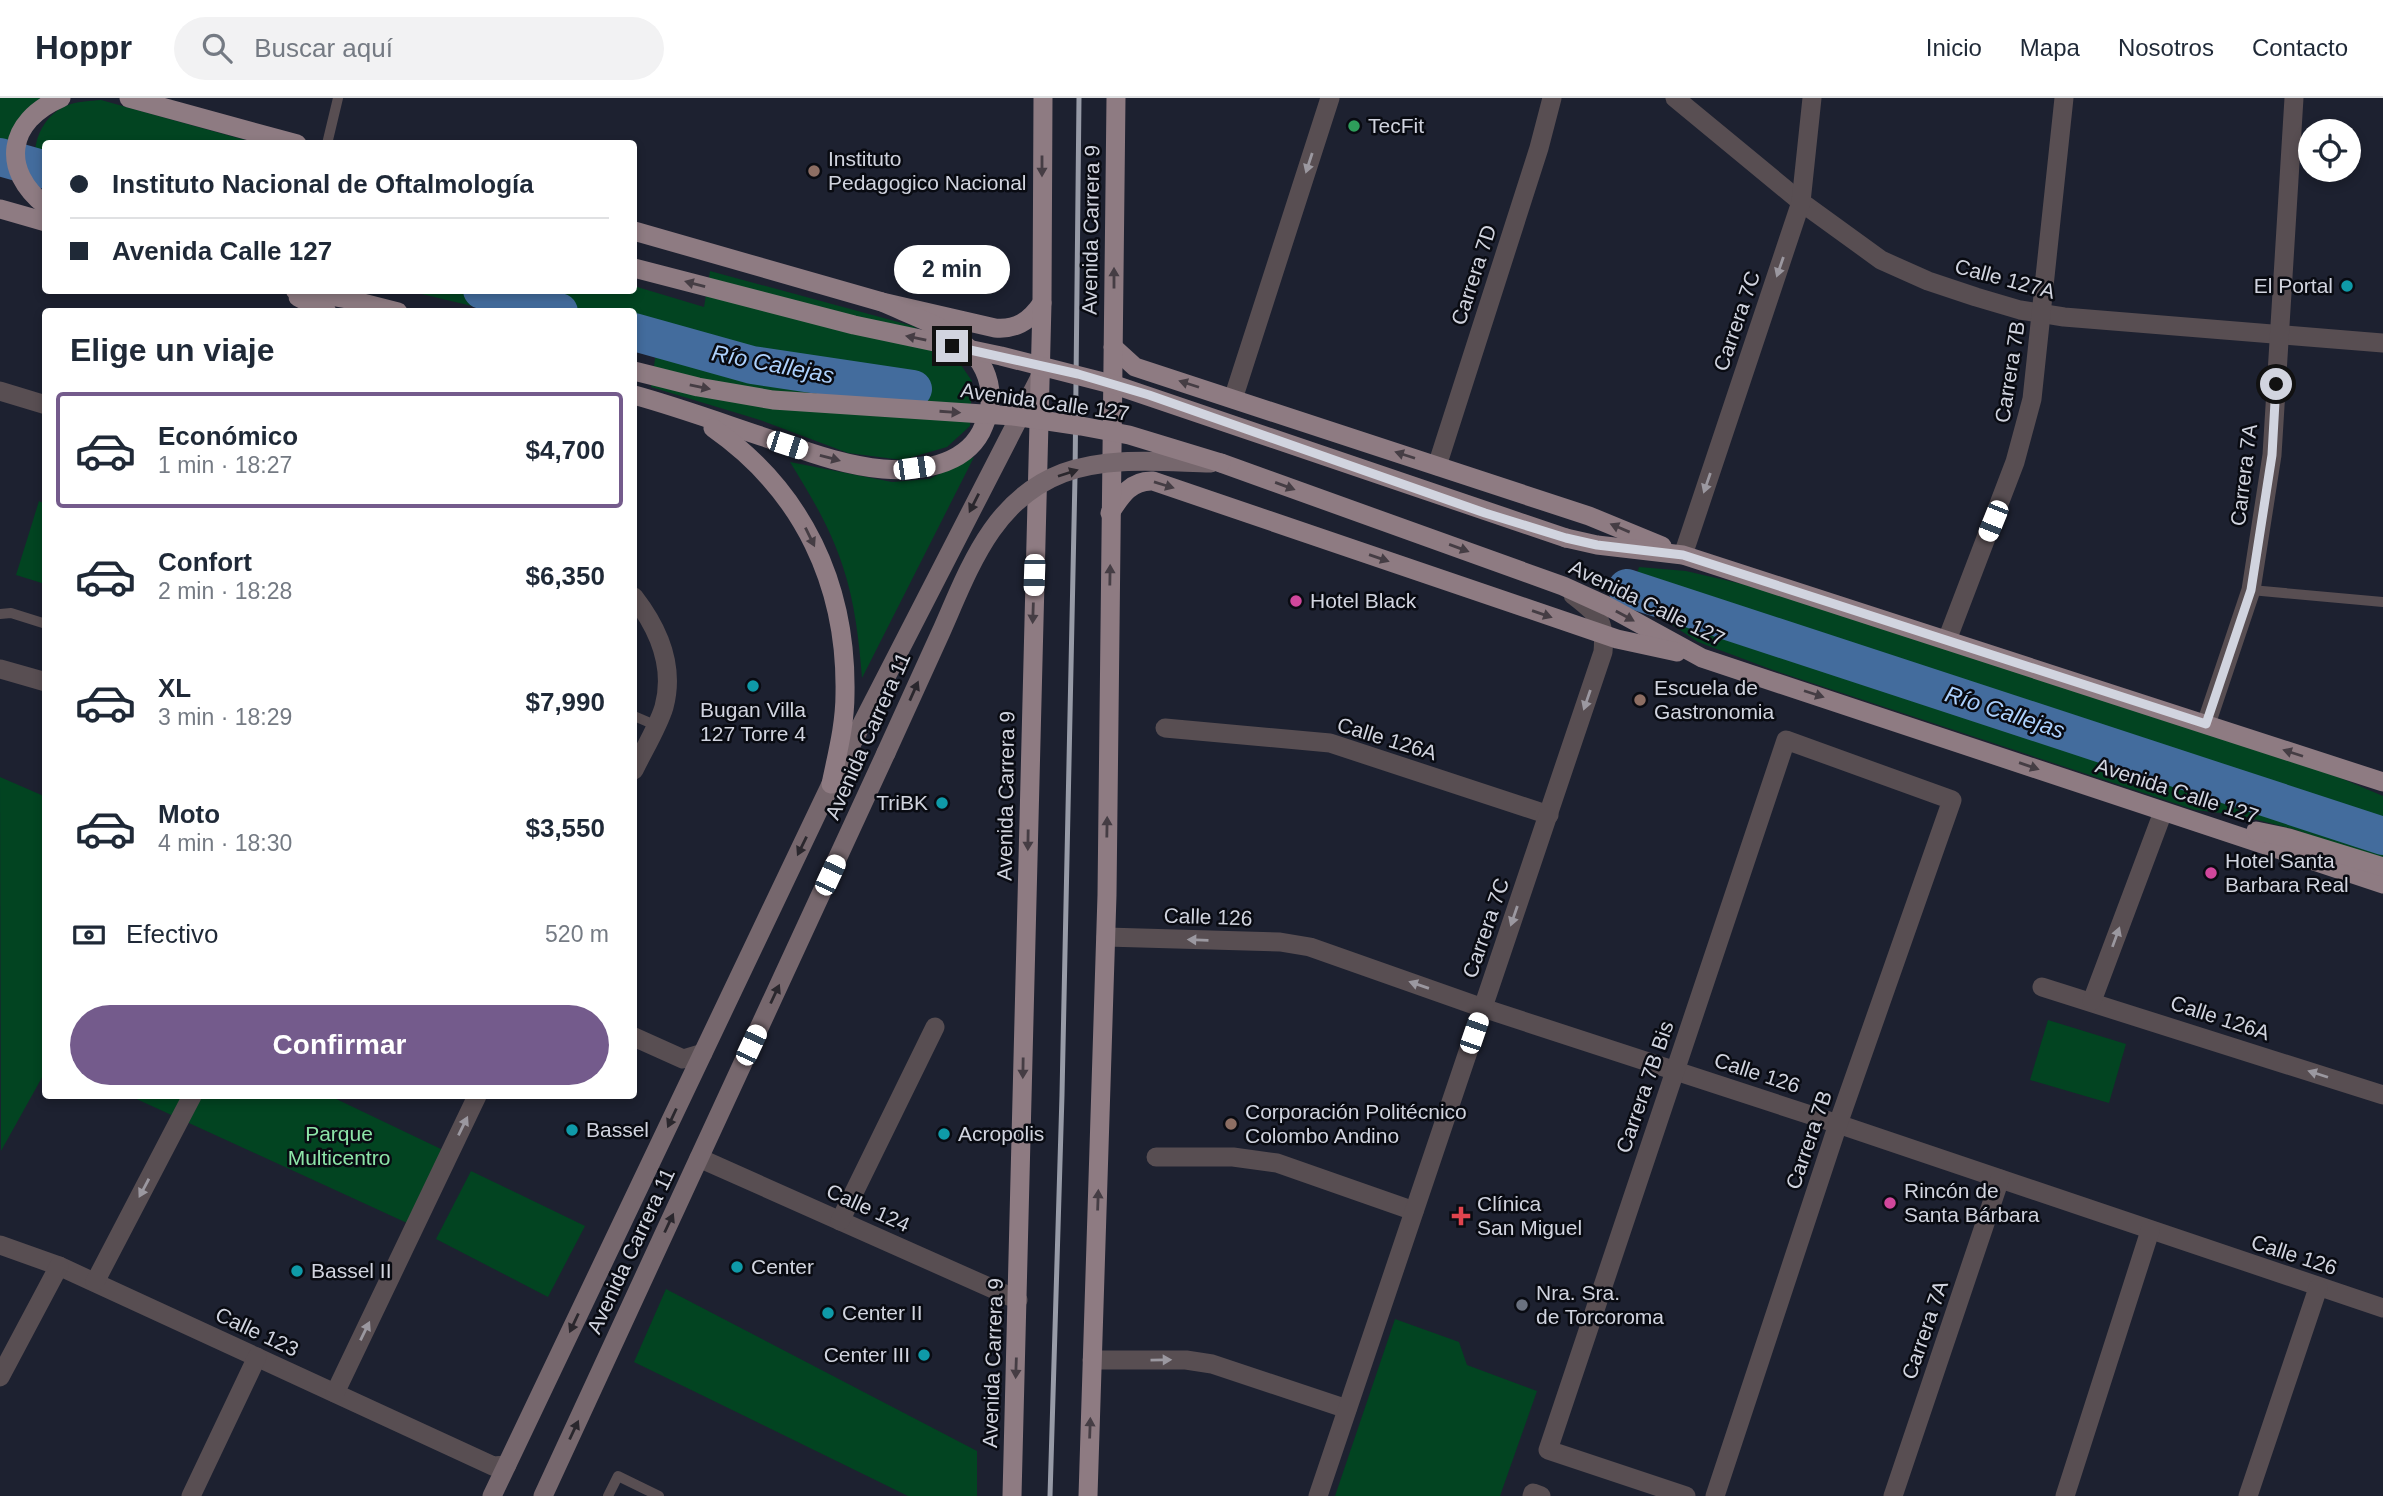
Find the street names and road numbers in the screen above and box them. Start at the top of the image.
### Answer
street label: Avenida Carrera 9 [1078,145,1103,315]
street label: Carrera 7D [1447,222,1501,328]
street label: Calle 127A [1953,254,2058,303]
street label: Carrera 7C [1709,268,1764,374]
street label: Carrera 7B [1990,319,2029,424]
street label: Avenida Calle 127 [959,378,1131,425]
street label: Carrera 7A [2226,423,2261,527]
street label: Avenida Calle 127 [1566,555,1729,650]
street label: Avenida Carrera 11 [820,649,915,823]
street label: Avenida Carrera 9 [993,711,1018,881]
street label: Calle 126A [1335,713,1440,765]
street label: Avenida Calle 127 [2093,753,2262,828]
street label: Carrera 7C [1458,875,1513,981]
street label: Calle 126 [1163,903,1253,930]
street label: Calle 126A [2168,991,2273,1044]
street label: Carrera 7B Bis [1611,1018,1678,1156]
street label: Calle 126 [1711,1048,1803,1097]
street label: Carrera 7B [1781,1088,1836,1192]
street label: Avenida Carrera 11 [582,1164,679,1337]
street label: Calle 124 [823,1179,914,1236]
street label: Calle 126 [2248,1230,2340,1279]
street label: Avenida Carrera 9 [978,1278,1007,1448]
street label: Carrera 7A [1897,1278,1952,1382]
street label: Calle 123 [212,1302,302,1361]

